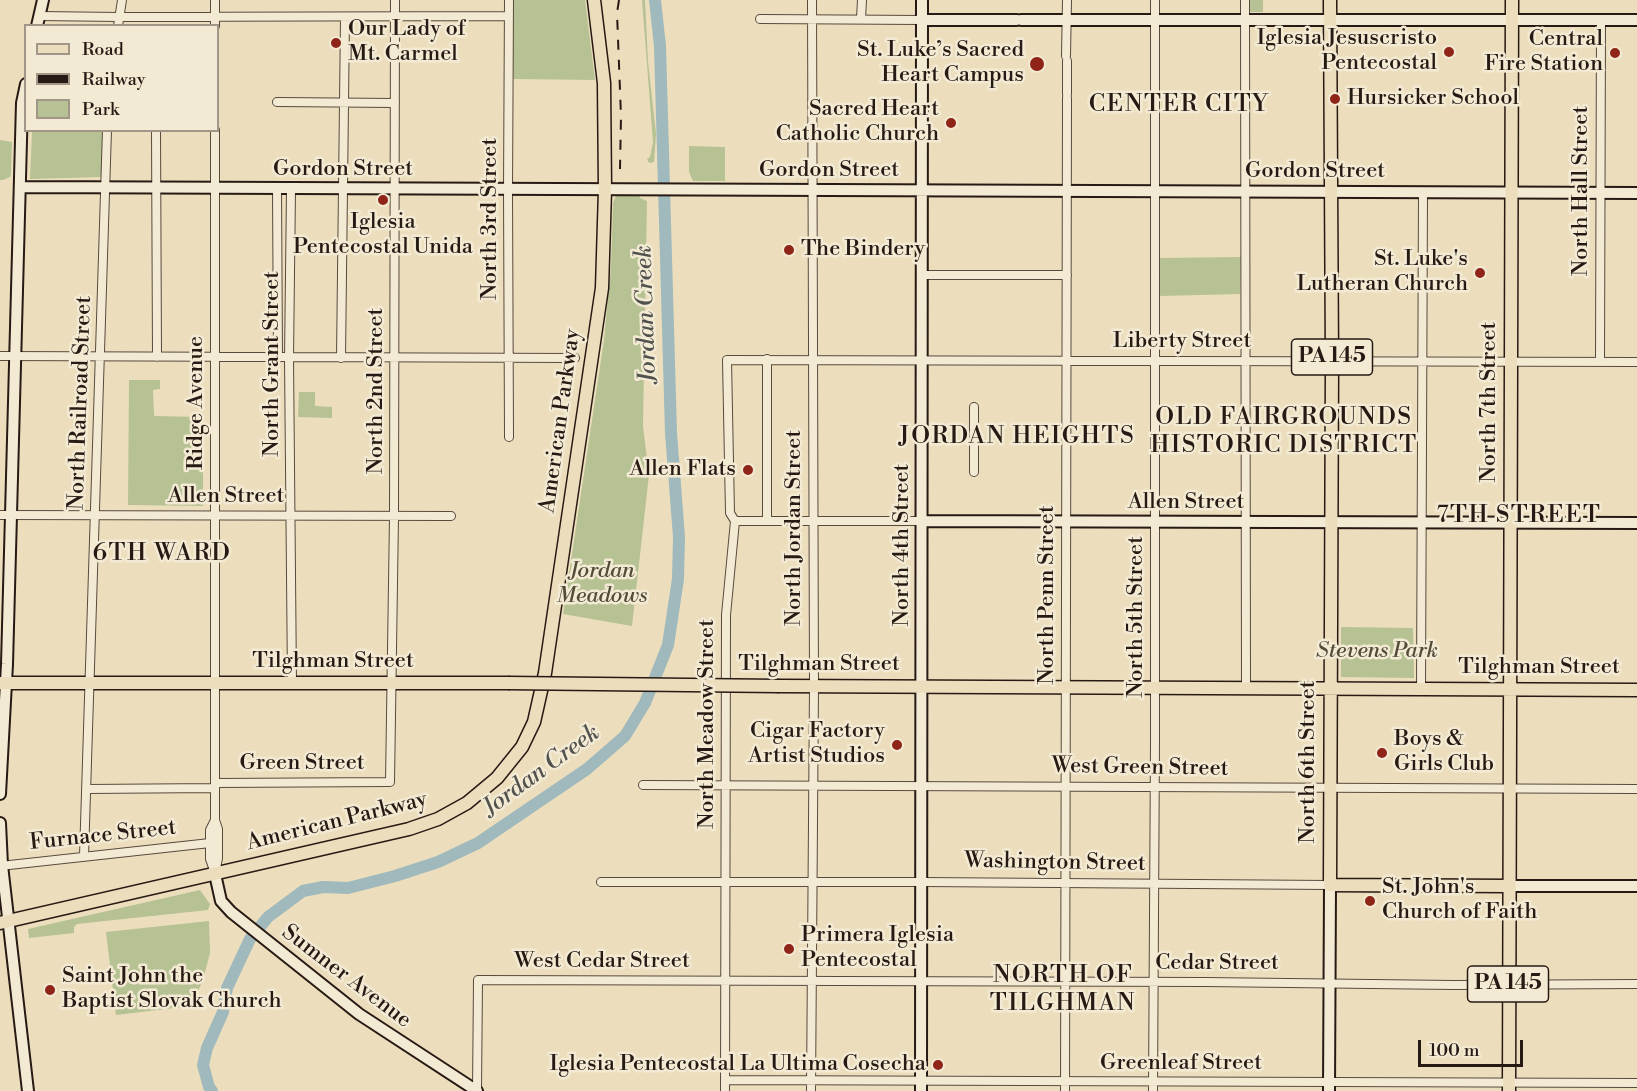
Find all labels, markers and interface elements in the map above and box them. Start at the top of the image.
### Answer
place label: Our Lady of Mt. Carmel [348,17,465,68]
legend [24,24,219,132]
place label: Iglesia Jesuscristo Pentecostal [1257,26,1437,78]
place label: Central Fire Station [1484,27,1603,78]
marker: Our Lady of Mt. Carmel [329,36,343,50]
text: Road [82,38,124,61]
place label: St. Luke’s Sacred Heart Campus [857,38,1024,90]
marker: Iglesia Jesuscristo Pentecostal [1442,45,1456,59]
marker: Central Fire Station [1608,46,1622,60]
marker: St. Luke’s Sacred Heart Campus [1028,55,1046,73]
text: Railway [82,68,145,91]
place label: Hursicker School [1347,86,1519,112]
district label: CENTER CITY [1089,91,1269,119]
marker: Hursicker School [1328,92,1342,106]
place label: Sacred Heart Catholic Church [776,97,939,148]
text: Park [82,98,119,121]
street label: North Hall Street [1569,106,1595,276]
marker: Sacred Heart Catholic Church [944,116,958,130]
street label: North 3rd Street [478,138,504,300]
street label: Gordon Street [273,157,413,183]
street label: Gordon Street [759,158,899,184]
street label: Gordon Street [1245,159,1385,185]
marker: Iglesia Pentecostal Unida [376,193,390,207]
place label: Iglesia Pentecostal Unida [293,210,473,262]
place label: The Bindery [801,237,925,263]
marker: The Bindery [782,243,796,257]
water label: Jordan Creek [630,245,664,383]
place label: St. Luke's Lutheran Church [1296,247,1468,298]
marker: St. Luke's Lutheran Church [1473,266,1487,280]
street label: North Grant Street [260,271,286,457]
street label: North Railroad Street [64,295,98,511]
street label: North 2nd Street [364,308,390,474]
street label: North 7th Street [1477,322,1503,482]
street label: American Parkway [535,327,587,515]
street label: Liberty Street [1113,329,1251,355]
street label: Ridge Avenue [184,336,210,470]
road number: PA 145 [1292,339,1372,375]
district label: OLD FAIRGROUNDS HISTORIC DISTRICT [1150,404,1418,460]
district label: JORDAN HEIGHTS [899,423,1135,451]
street label: North Jordan Street [782,430,808,626]
place label: Allen Flats [630,457,736,483]
marker: Allen Flats [741,463,755,477]
street label: North 4th Street [890,464,916,626]
street label: Allen Street [168,484,284,510]
street label: Allen Street [1128,490,1244,516]
district label: 7TH STREET [1437,502,1601,530]
street label: North Penn Street [1035,505,1061,685]
street label: North 5th Street [1124,536,1150,698]
district label: 6TH WARD [93,540,231,568]
park label: Jordan Meadows [557,559,647,610]
street label: North Meadow Street [695,619,721,829]
park label: Stevens Park [1316,639,1438,665]
street label: Tilghman Street [252,649,414,675]
street label: Tilghman Street [738,652,900,678]
street label: Tilghman Street [1458,655,1620,681]
street label: North 6th Street [1296,680,1322,844]
water label: Jordan Creek [478,719,606,823]
place label: Cigar Factory Artist Studios [748,719,885,770]
place label: Boys & Girls Club [1394,727,1494,778]
marker: Cigar Factory Artist Studios [890,738,904,752]
marker: Boys & Girls Club [1375,746,1389,760]
street label: Green Street [239,751,365,777]
street label: West Green Street [1051,753,1229,783]
street label: American Parkway [244,787,430,857]
street label: Furnace Street [28,815,178,857]
street label: Washington Street [964,848,1146,878]
place label: St. John's Church of Faith [1382,875,1537,926]
marker: St. John's Church of Faith [1363,894,1377,908]
street label: Sumner Avenue [276,920,416,1034]
place label: Primera Iglesia Pentecostal [801,923,954,974]
marker: Primera Iglesia Pentecostal [782,942,796,956]
street label: West Cedar Street [514,949,690,975]
street label: Cedar Street [1155,951,1279,977]
district label: NORTH OF TILGHMAN [990,962,1136,1018]
place label: Saint John the Baptist Slovak Church [62,964,282,1016]
road number: PA 145 [1468,966,1549,1002]
marker: Saint John the Baptist Slovak Church [43,983,57,997]
scale bar [1421,1028,1526,1066]
text: 100 m [1429,1039,1480,1062]
street label: Greenleaf Street [1100,1051,1262,1077]
place label: Iglesia Pentecostal La Ultima Cosecha [550,1052,926,1078]
marker: Iglesia Pentecostal La Ultima Cosecha [931,1058,945,1072]

